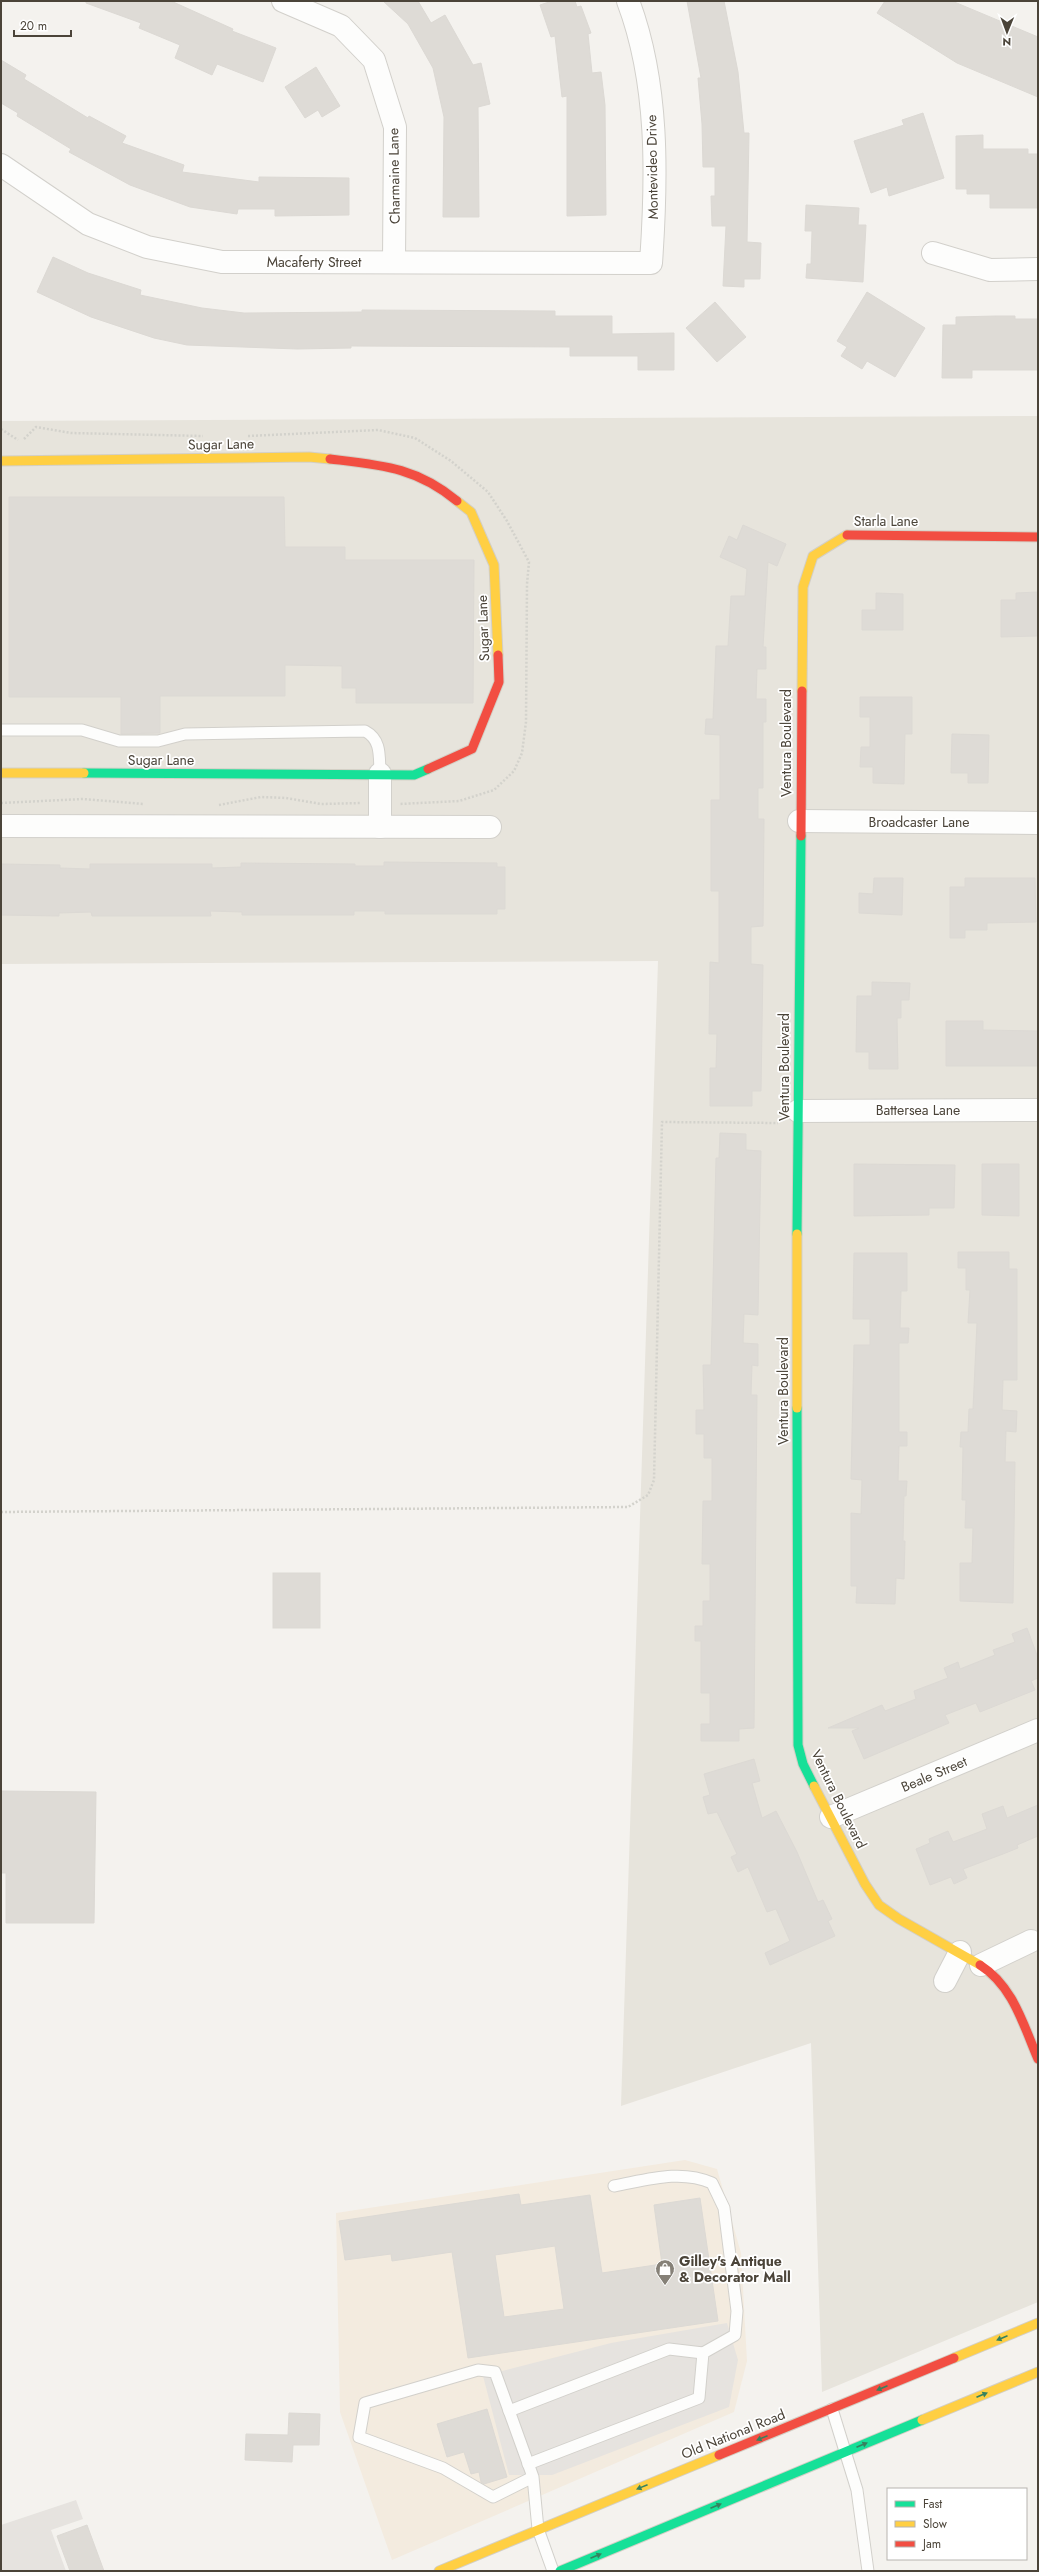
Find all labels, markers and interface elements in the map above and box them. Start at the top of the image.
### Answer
scale bar [14,12,71,38]
north arrow [987,12,1027,52]
text: 20 m [20,17,47,35]
text: N [1002,34,1011,50]
street label: Montevideo Drive [641,115,663,219]
street label: Charmaine Lane [383,128,405,224]
street label: Macaferty Street [267,252,362,272]
street label: Sugar Lane [188,433,254,455]
street label: Starla Lane [854,511,918,531]
street label: Sugar Lane [472,594,494,662]
street label: Ventura Boulevard [776,689,796,797]
street label: Sugar Lane [128,750,194,770]
street label: Broadcaster Lane [869,812,970,832]
street label: Ventura Boulevard [774,1013,794,1121]
street label: Battersea Lane [876,1100,960,1120]
street label: Ventura Boulevard [773,1337,793,1445]
street label: Ventura Boulevard [806,1746,872,1852]
street label: Beale Street [898,1751,971,1797]
place label: Gilley's Antique & Decorator Mall [679,2251,791,2287]
shop icon: Gilley's Antique & Decorator Mall [654,2258,676,2286]
one-way arrow [996,2335,1008,2341]
one-way arrow [877,2385,888,2391]
one-way arrow [976,2392,988,2398]
street label: Old National Road [678,2404,788,2464]
one-way arrow [756,2434,768,2441]
one-way arrow [856,2442,868,2448]
one-way arrow [636,2484,647,2490]
legend [887,2488,1027,2560]
text: Fast [923,2495,942,2513]
one-way arrow [710,2503,721,2509]
text: Slow [923,2515,948,2533]
text: Jam [921,2535,941,2553]
one-way arrow [590,2553,601,2559]

